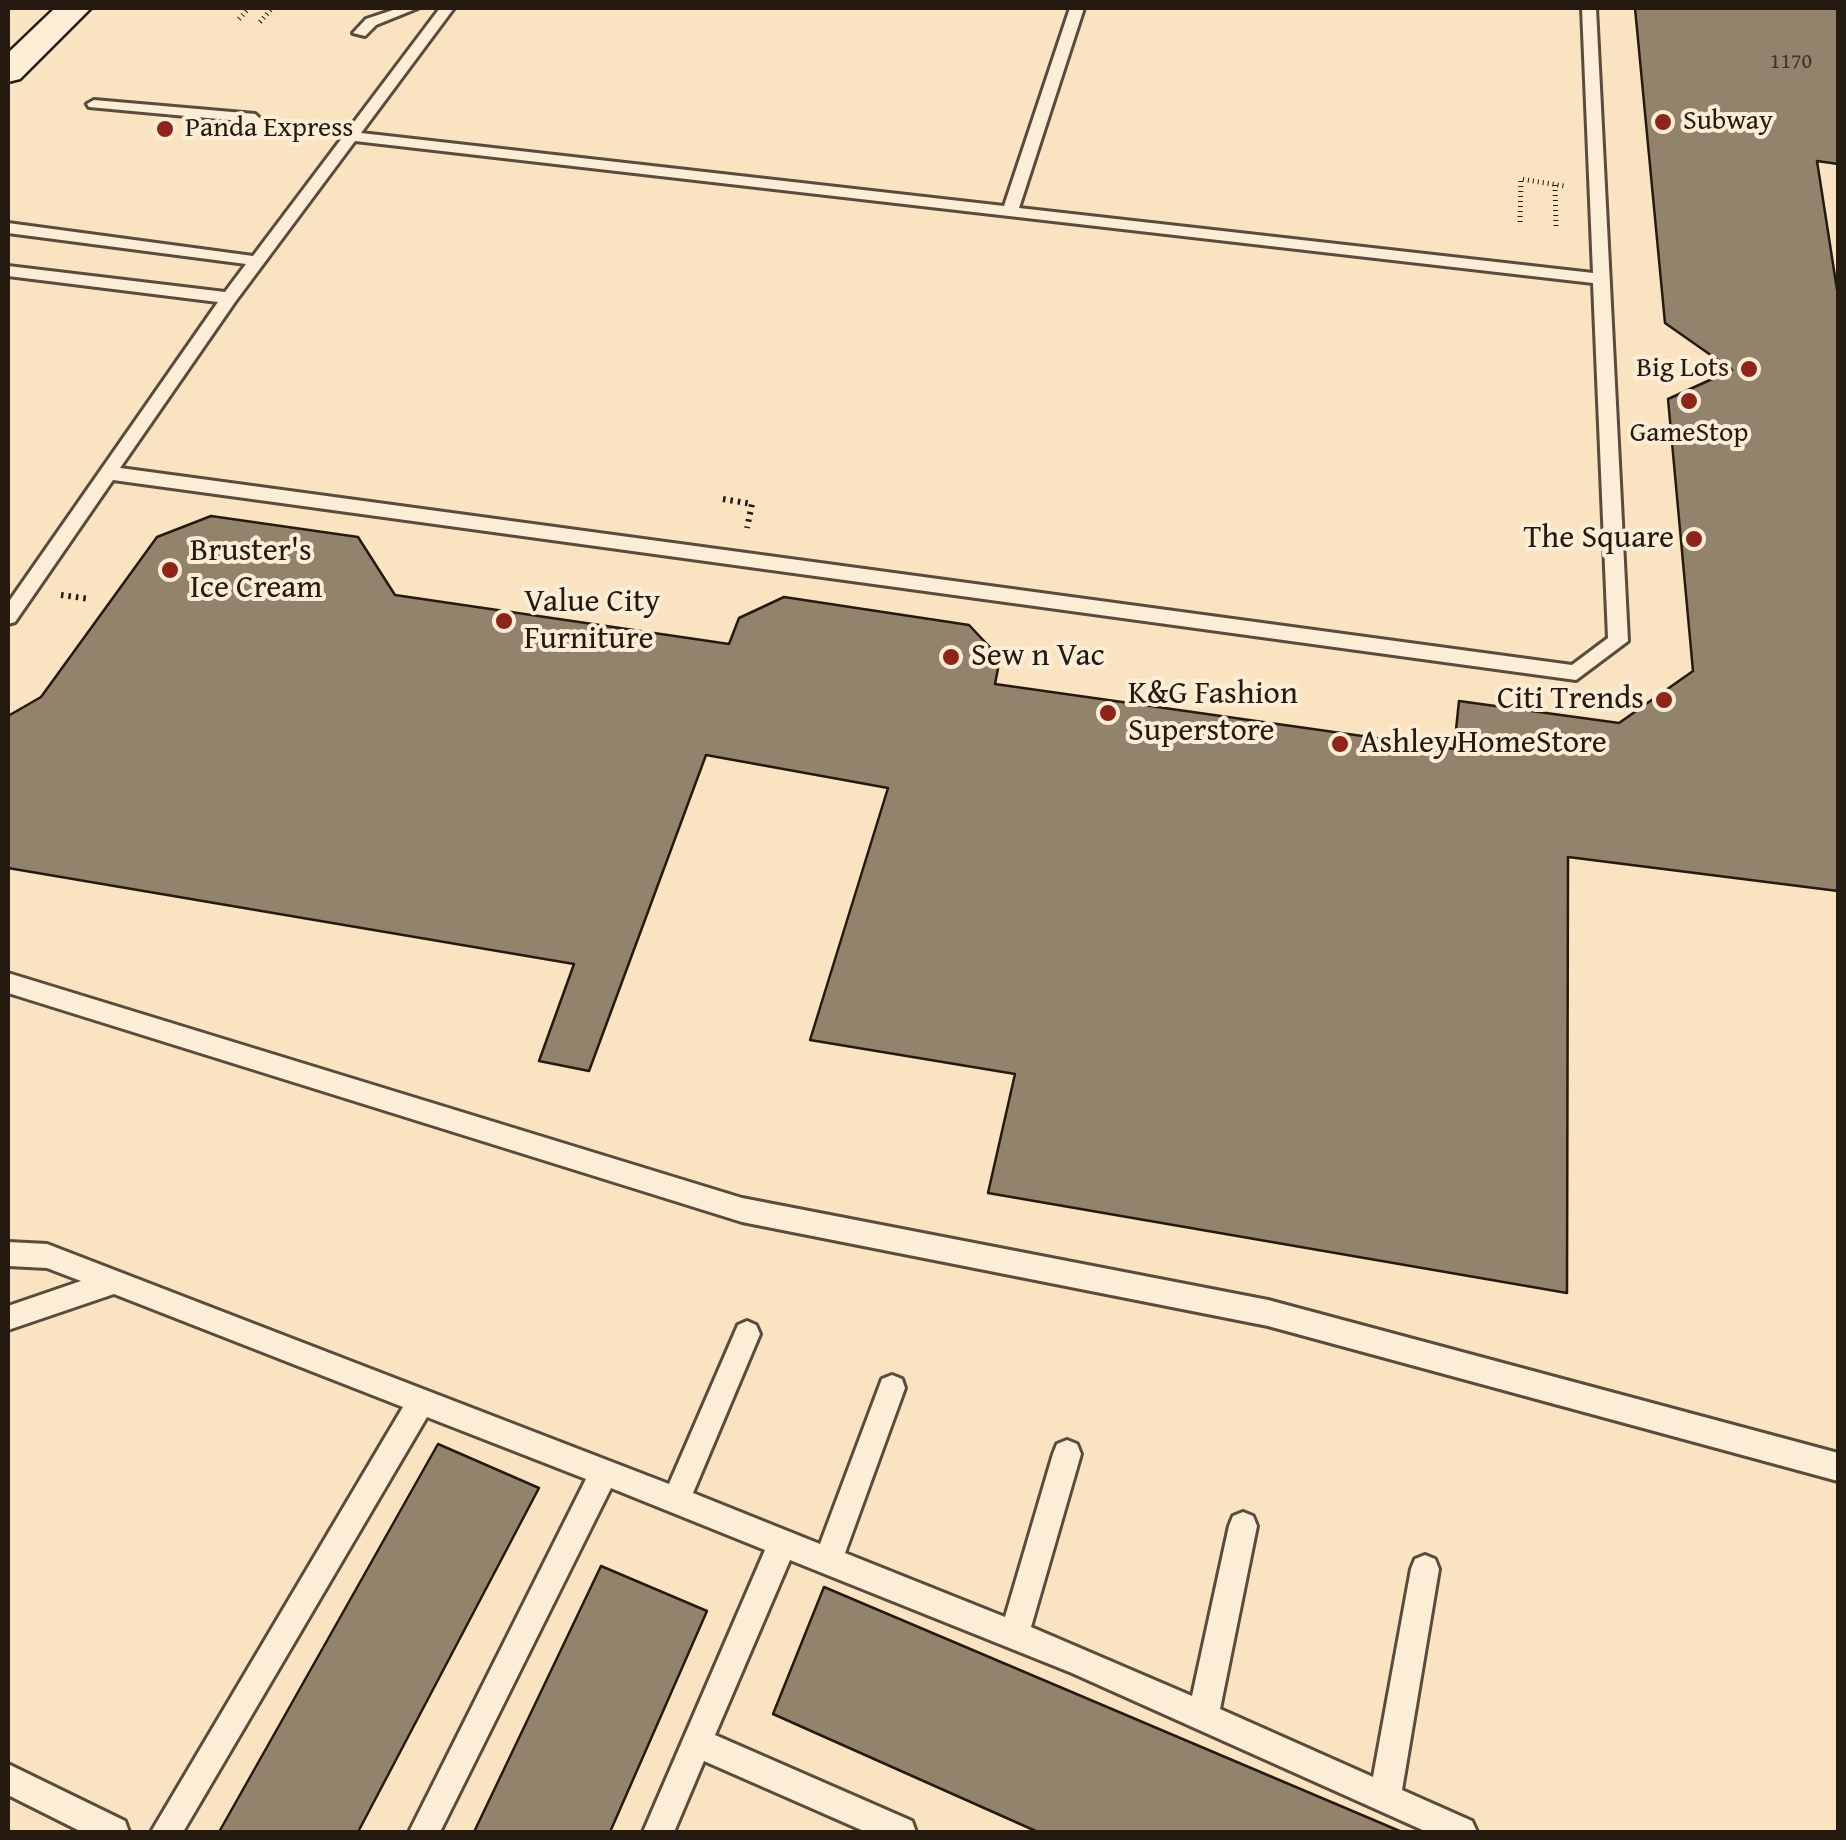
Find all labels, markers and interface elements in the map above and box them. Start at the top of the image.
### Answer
house number: 1170 [1770,49,1812,75]
place label: Subway [1683,105,1773,139]
marker: Subway [1652,111,1674,133]
place label: Panda Express [185,112,353,146]
marker: Panda Express [154,118,176,140]
place label: Big Lots [1636,352,1729,386]
marker: Big Lots [1738,358,1760,380]
marker: GameStop [1678,390,1700,412]
place label: GameStop [1630,417,1748,451]
place label: The Square [1523,520,1674,558]
marker: The Square [1683,528,1705,550]
place label: Bruster's Ice Cream [190,533,322,608]
marker: Bruster's Ice Cream [159,559,181,581]
place label: Value City Furniture [524,584,660,659]
marker: Value City Furniture [493,610,515,632]
place label: Sew n Vac [971,638,1105,676]
marker: Sew n Vac [940,646,962,668]
place label: K&G Fashion Superstore [1128,676,1298,751]
place label: Citi Trends [1497,681,1644,719]
marker: Citi Trends [1653,689,1675,711]
marker: K&G Fashion Superstore [1097,702,1119,724]
place label: Ashley HomeStore [1360,725,1607,763]
marker: Ashley HomeStore [1329,733,1351,755]

